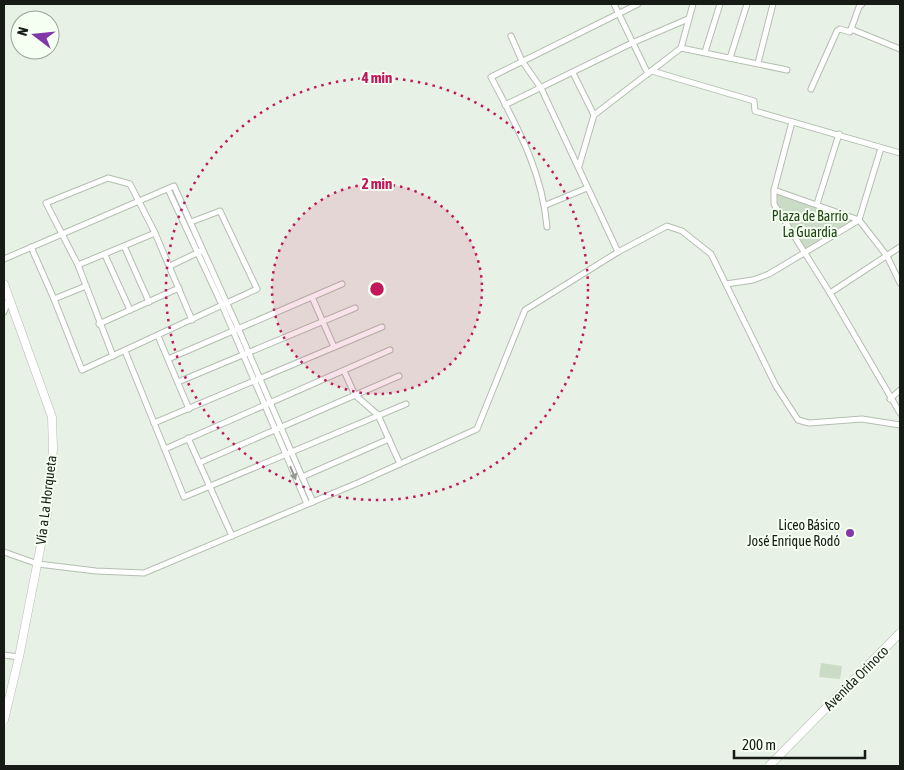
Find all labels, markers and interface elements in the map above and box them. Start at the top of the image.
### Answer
north arrow [10,10,60,60]
text: N [14,25,31,38]
text: 4 min [361,69,392,86]
text: 2 min [362,175,392,192]
park label: Plaza de Barrio La Guardia [772,208,848,240]
centre of rings [368,280,386,298]
street label: Vía a La Horqueta [33,454,59,546]
one-way arrow [290,466,298,480]
place label: Liceo Básico José Enrique Rodó [747,517,840,549]
marker: Liceo Básico José Enrique Rodó [844,527,856,539]
street label: Avenida Orinoco [820,642,892,714]
scale bar [734,728,865,760]
text: 200 m [742,736,776,753]

